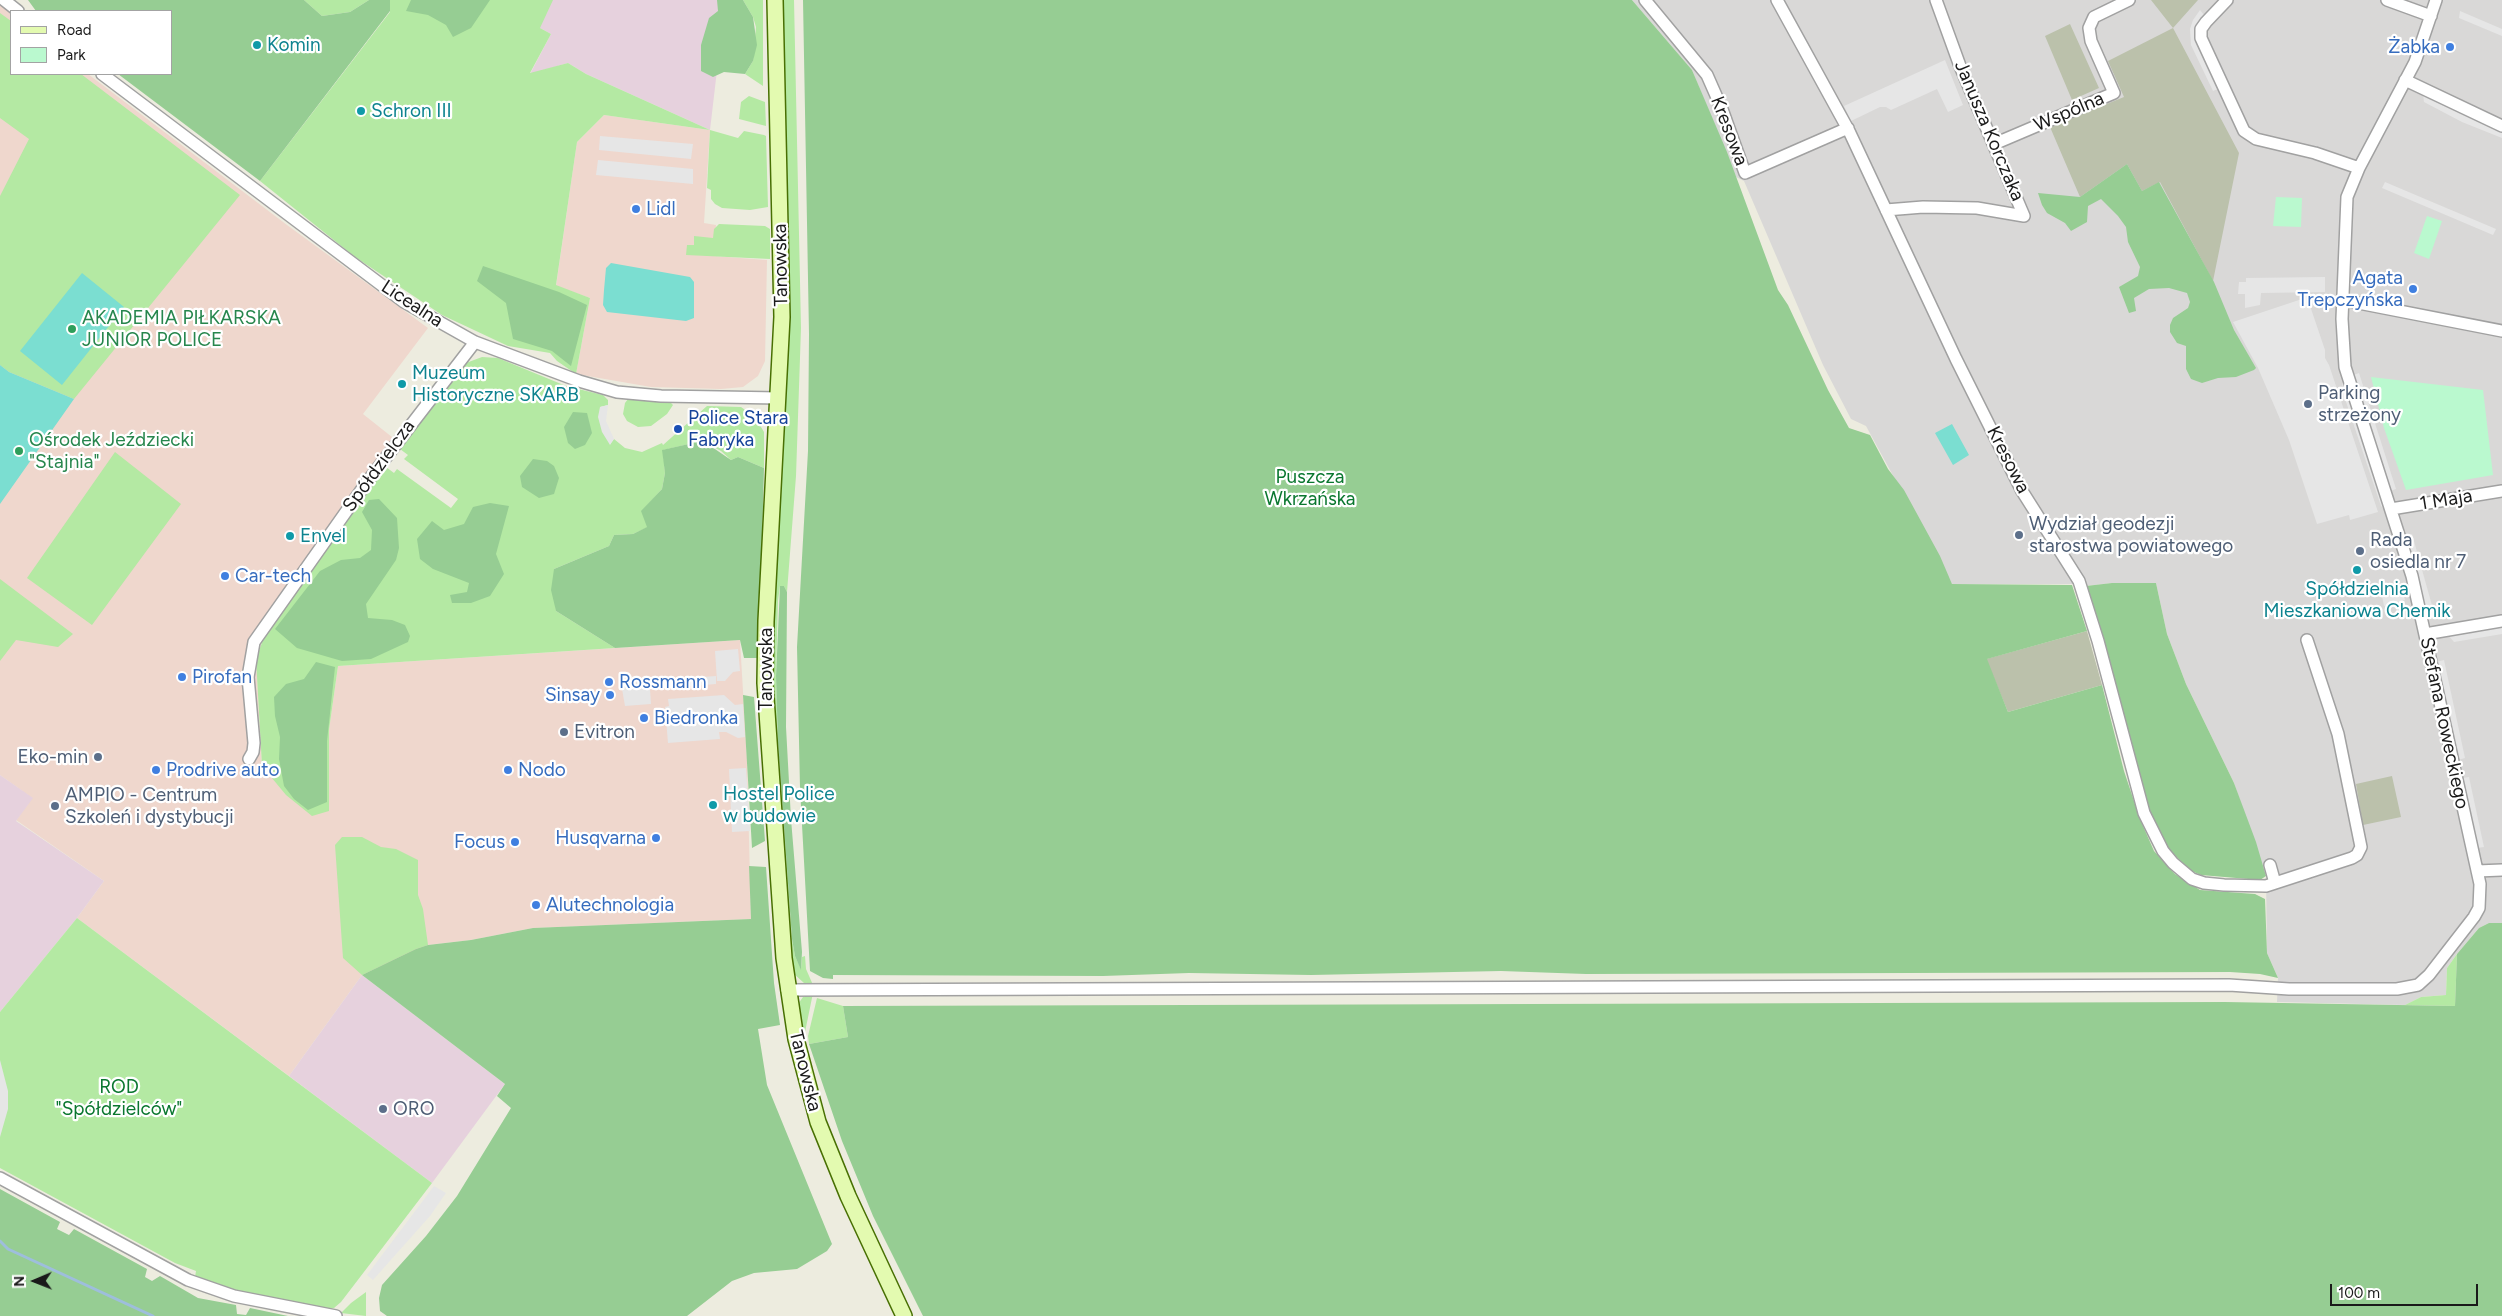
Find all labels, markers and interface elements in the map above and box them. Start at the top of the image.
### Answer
legend [10,10,172,75]
text: Road [57,21,92,39]
place label: Komin [267,34,321,56]
place label: Żabka [2388,36,2440,58]
marker: Komin [251,39,263,51]
marker: Żabka [2444,41,2456,53]
text: Park [57,46,86,64]
street label: Janusza Korczaka [1949,57,2029,205]
street label: Wspólna [2031,87,2107,137]
street label: Kresowa [1705,93,1753,169]
place label: Schron III [371,100,452,122]
marker: Schron III [355,105,367,117]
place label: Lidl [646,198,676,220]
marker: Lidl [630,203,642,215]
street label: Tanowska [769,223,793,307]
place label: Agata Trepczyńska [2298,267,2403,311]
street label: Licealna [377,276,447,332]
marker: Agata Trepczyńska [2407,283,2419,295]
place label: AKADEMIA PIŁKARSKA JUNIOR POLICE [82,307,281,351]
marker: AKADEMIA PIŁKARSKA JUNIOR POLICE [66,323,78,335]
place label: Muzeum Historyczne SKARB [412,362,579,406]
marker: Muzeum Historyczne SKARB [396,378,408,390]
place label: Parking strzeżony [2318,382,2401,426]
marker: Parking strzeżony [2302,398,2314,410]
place label: Police Stara Fabryka [688,407,788,451]
street label: Spółdzielcza [338,416,420,516]
marker: Police Stara Fabryka [672,423,684,435]
street label: Kresowa [1981,423,2035,497]
place label: Ośrodek Jeździecki "Stajnia" [29,429,194,473]
marker: Ośrodek Jeździecki "Stajnia" [13,445,25,457]
park label: Puszcza Wkrzańska [1264,466,1356,510]
street label: 1 Maja [2418,485,2474,515]
place label: Wydział geodezji starostwa powiatowego [2029,513,2233,557]
place label: Envel [300,525,346,547]
marker: Wydział geodezji starostwa powiatowego [2013,529,2025,541]
place label: Rada osiedla nr 7 [2370,529,2466,573]
marker: Envel [284,530,296,542]
marker: Rada osiedla nr 7 [2354,545,2366,557]
marker: Spółdzielnia Mieszkaniowa Chemik [2351,564,2363,576]
place label: Car-tech [235,565,311,587]
marker: Car-tech [219,570,231,582]
place label: Spółdzielnia Mieszkaniowa Chemik [2263,578,2451,622]
street label: Tanowska [755,628,777,710]
street label: Stefana Roweckiego [2415,635,2473,811]
place label: Pirofan [192,666,252,688]
marker: Pirofan [176,671,188,683]
place label: Rossmann [619,671,707,693]
marker: Rossmann [603,676,615,688]
place label: Sinsay [545,684,600,706]
marker: Sinsay [604,689,616,701]
place label: Biedronka [654,707,738,729]
marker: Biedronka [638,712,650,724]
place label: Evitron [574,721,635,743]
marker: Evitron [558,726,570,738]
place label: Eko-min [18,746,88,768]
marker: Eko-min [92,751,104,763]
place label: Prodrive auto [166,759,279,781]
place label: Nodo [518,759,566,781]
marker: Prodrive auto [150,764,162,776]
marker: Nodo [502,764,514,776]
place label: Hostel Police w budowie [723,783,835,827]
place label: AMPIO - Centrum Szkoleń i dystybucji [65,784,234,828]
marker: Hostel Police w budowie [707,799,719,811]
marker: AMPIO - Centrum Szkoleń i dystybucji [49,800,61,812]
place label: Husqvarna [555,827,646,849]
place label: Focus [454,831,505,853]
marker: Husqvarna [650,832,662,844]
marker: Focus [509,836,521,848]
place label: Alutechnologia [546,894,674,916]
marker: Alutechnologia [530,899,542,911]
street label: Tanowska [784,1028,826,1114]
park label: ROD "Spółdzielców" [56,1076,182,1120]
place label: ORO [393,1098,434,1120]
marker: ORO [377,1103,389,1115]
north arrow [10,1256,60,1306]
scale bar [2332,1274,2480,1306]
text: N [11,1276,28,1287]
text: 100 m [2338,1284,2380,1302]

